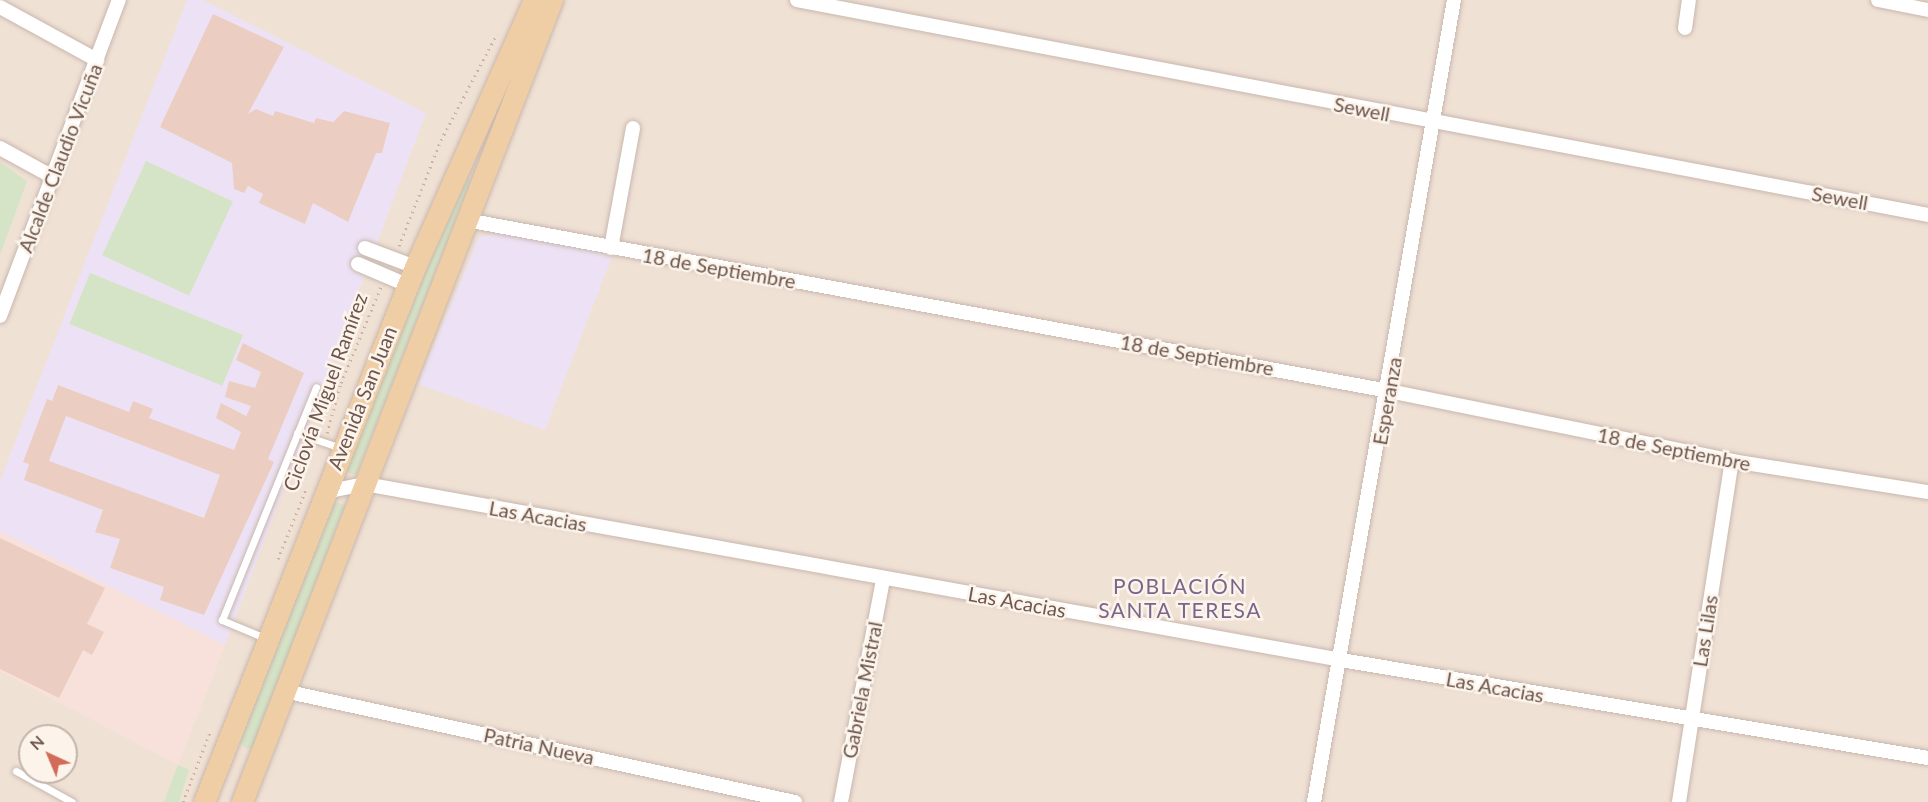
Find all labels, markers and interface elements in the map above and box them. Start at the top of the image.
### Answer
street label: Alcalde Claudio Vicuña [13,60,107,256]
street label: Sewell [1332,92,1392,126]
street label: Sewell [1810,181,1870,215]
street label: 18 de Septiembre [640,243,798,293]
street label: Ciclovía Miguel Ramírez [278,290,372,494]
street label: Avenida San Juan [322,323,402,473]
street label: 18 de Septiembre [1118,330,1276,380]
street label: Esperanza [1367,355,1407,447]
street label: 18 de Septiembre [1595,422,1753,476]
street label: Las Acacias [487,496,589,536]
district label: POBLACIÓN SANTA TERESA [1097,573,1263,623]
street label: Las Acacias [966,582,1068,622]
street label: Las Lilas [1687,593,1723,669]
street label: Gabriela Mistral [837,620,887,760]
street label: Las Acacias [1444,667,1546,707]
street label: Patria Nueva [482,723,596,769]
north arrow [18,724,78,784]
text: N [25,731,48,753]

